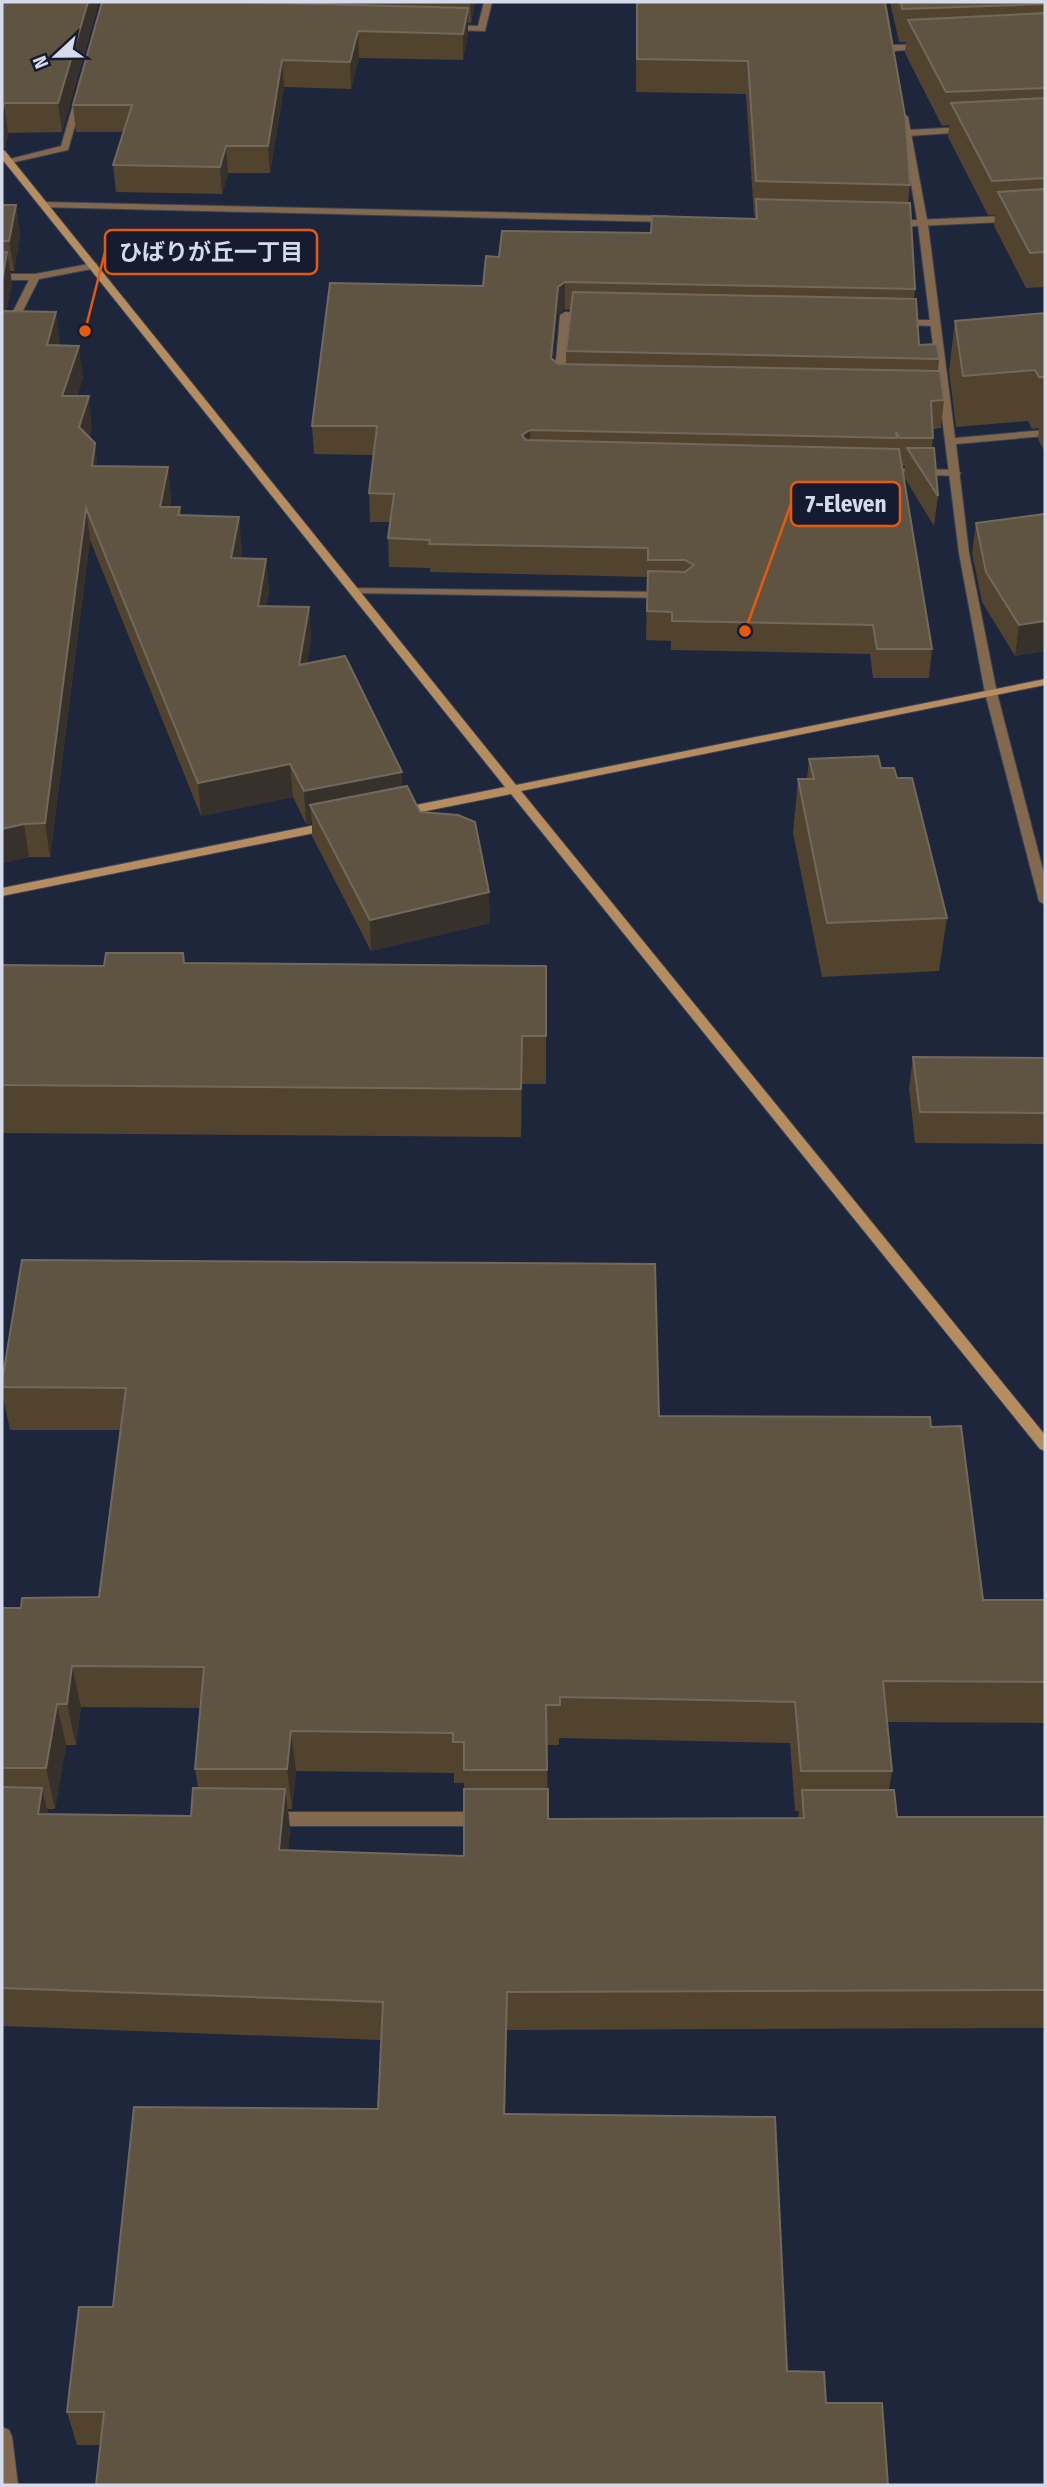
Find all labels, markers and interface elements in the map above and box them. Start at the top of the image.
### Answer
north arrow [21,21,91,91]
text: N [28,53,53,72]
callout: ひばりが丘一丁目 [105,230,317,274]
text: ひばりが丘一丁目 [119,238,303,266]
callout: 7-Eleven [791,482,900,526]
text: 7-Eleven [805,490,887,518]

